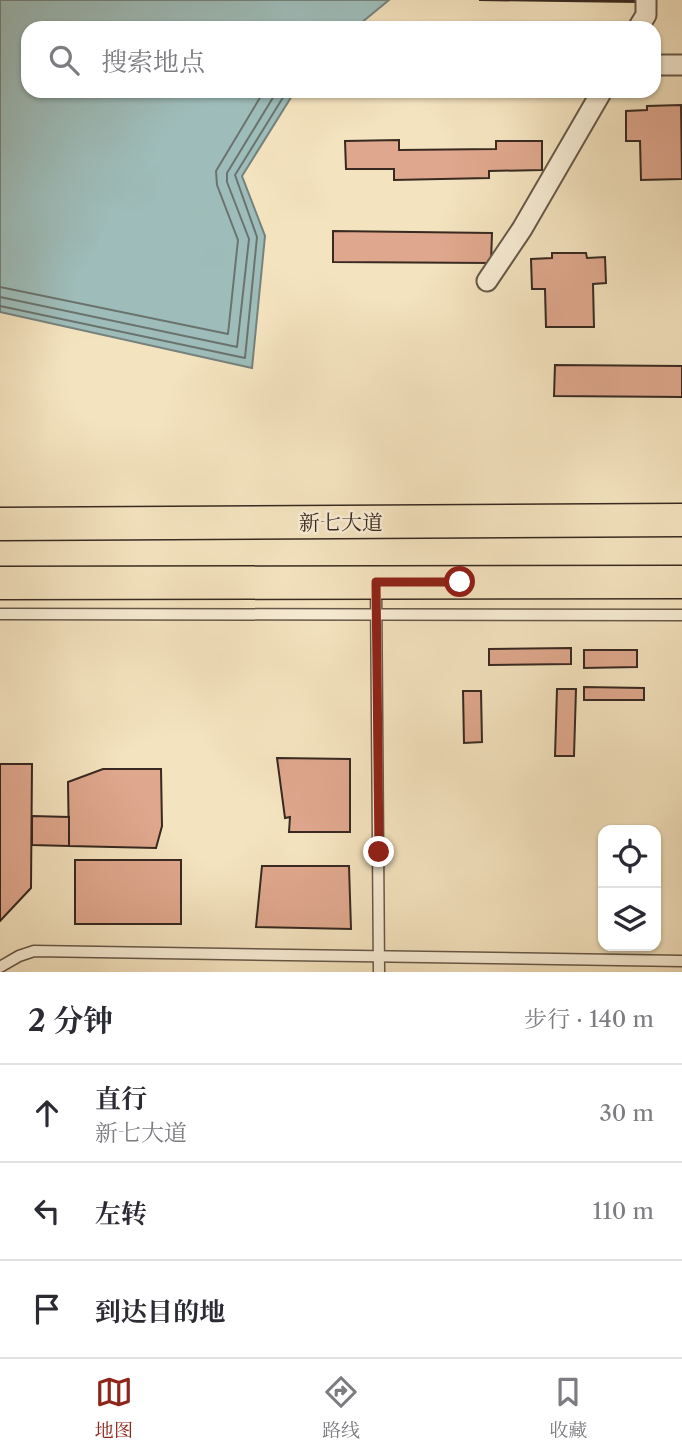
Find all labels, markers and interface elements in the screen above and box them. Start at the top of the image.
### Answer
search box [21,21,661,98]
icon: search [45,41,83,79]
text: 搜索地点 [101,46,205,78]
street label: 新七大道 [299,510,383,535]
route start [444,566,475,597]
map controls [598,825,661,951]
button: locate [598,825,661,888]
route end [363,836,394,867]
button: layers [598,888,661,951]
text: 2 分钟 [28,1002,113,1039]
text: 步行 · 140 m [524,1005,654,1033]
text: 直行 [95,1083,147,1115]
icon: ahead [28,1094,66,1132]
text: 30 m [599,1099,654,1127]
text: 新七大道 [95,1119,187,1147]
icon: left [28,1192,66,1230]
text: 110 m [593,1197,654,1225]
text: 左转 [95,1198,147,1230]
icon: arrive [28,1290,66,1328]
text: 到达目的地 [95,1296,225,1328]
tab: 地图 [95,1373,133,1442]
tab: 路线 [322,1373,360,1442]
tab: 收藏 [549,1373,587,1442]

